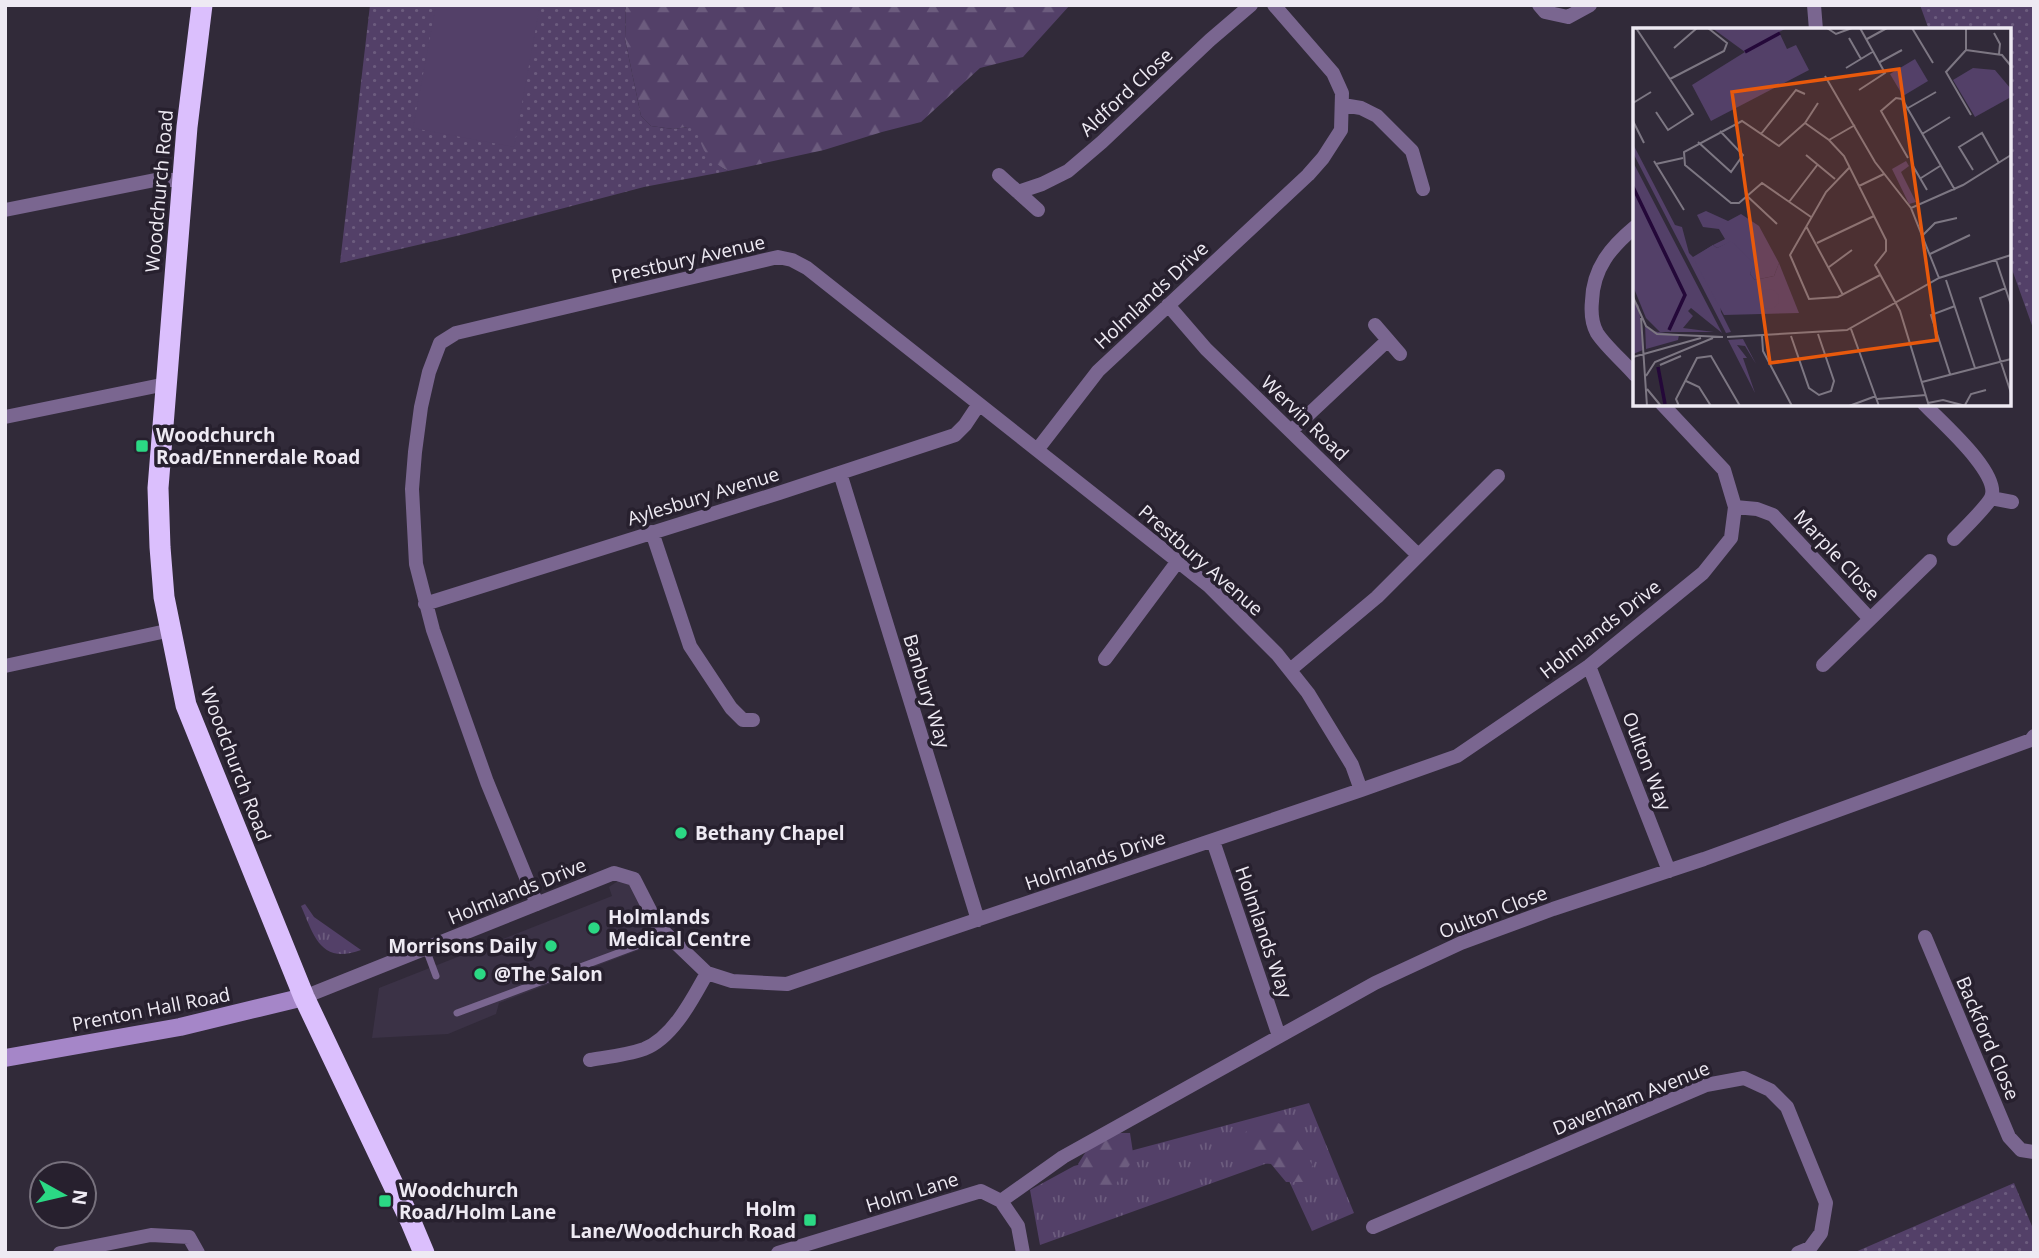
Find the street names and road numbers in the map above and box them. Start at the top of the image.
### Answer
street label: Aldford Close [1074,42,1178,142]
street label: Woodchurch Road [139,109,179,273]
street label: Prestbury Avenue [608,229,768,289]
street label: Holmlands Drive [1088,235,1214,355]
street label: Wervin Road [1256,370,1354,466]
street label: Aylesbury Avenue [624,461,782,531]
street label: Prestbury Avenue [1133,499,1269,621]
street label: Marple Close [1788,504,1886,606]
street label: Holmlands Drive [1534,574,1666,684]
street label: Banbury Way [897,631,957,751]
street label: Woodchurch Road [195,683,277,845]
street label: Oulton Way [1616,708,1678,814]
street label: Holmlands Drive [1021,824,1169,896]
street label: Holmlands Drive [444,851,590,931]
street label: Holmlands Way [1229,862,1299,1002]
street label: Oulton Close [1435,879,1551,945]
street label: Backford Close [1950,972,2026,1104]
street label: Prenton Hall Road [70,981,232,1037]
street label: Davenham Avenue [1549,1055,1713,1141]
street label: Holm Lane [863,1166,961,1218]

